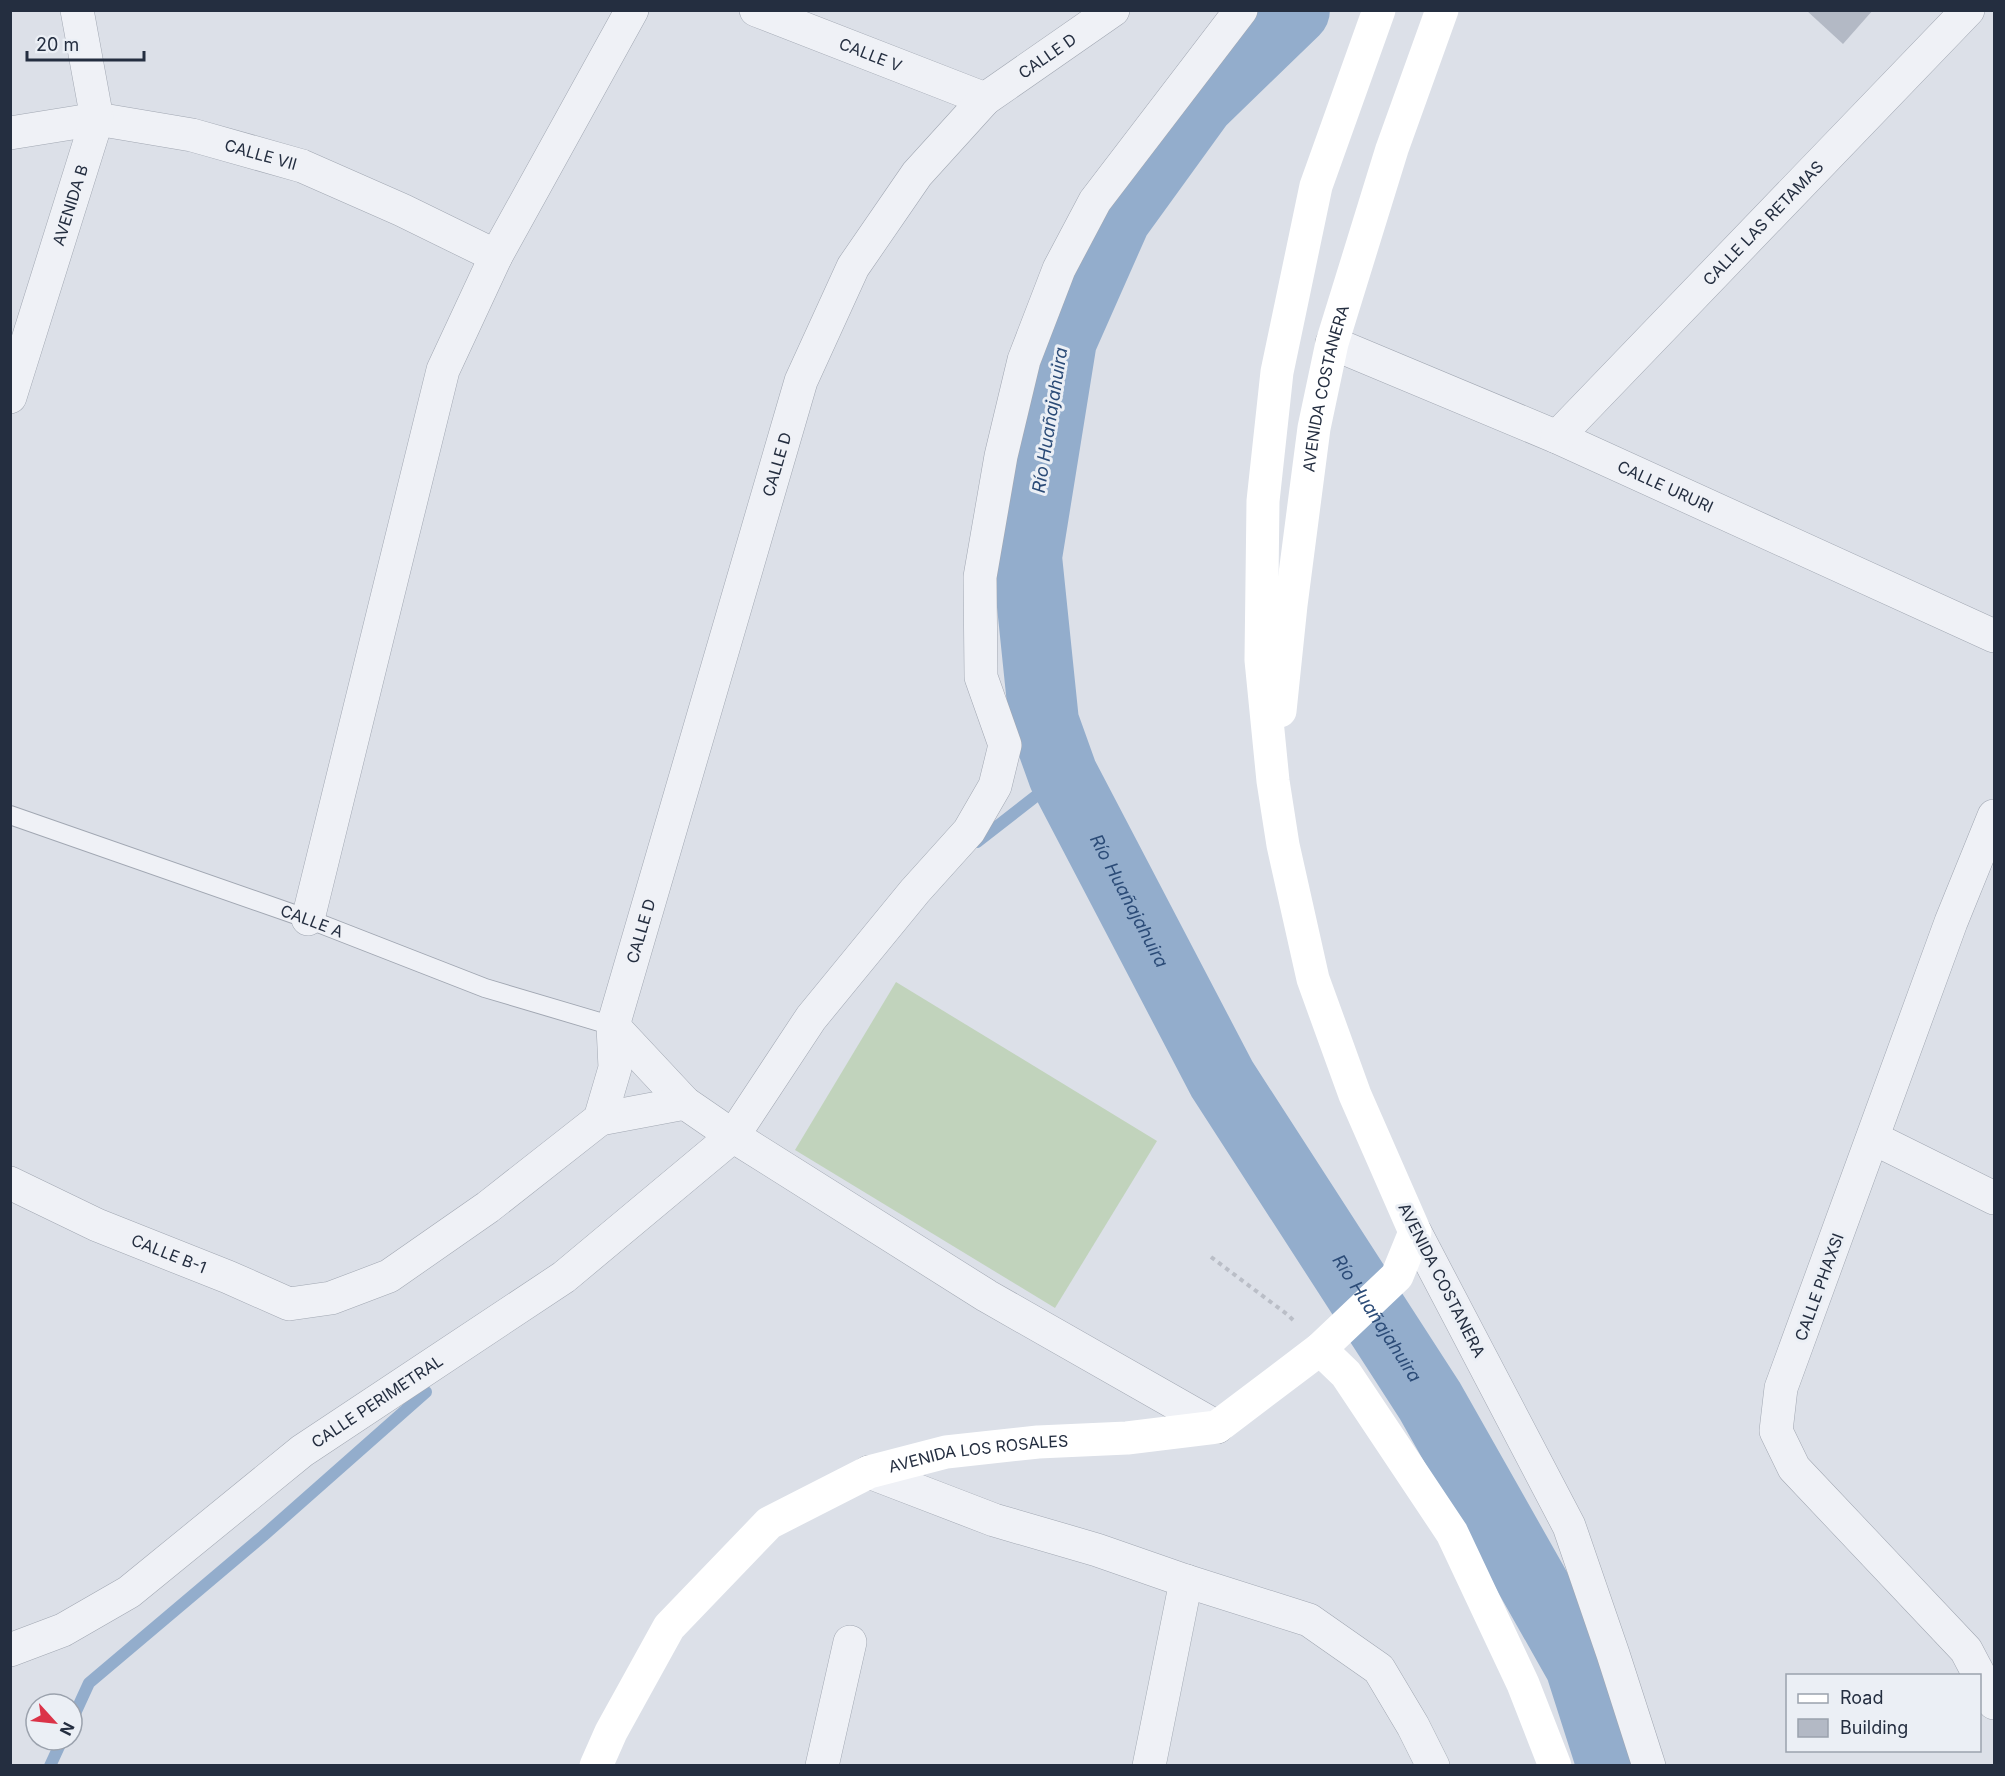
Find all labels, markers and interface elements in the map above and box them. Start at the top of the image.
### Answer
scale bar [27,24,144,62]
street label: CALLE D [1014,29,1080,83]
street label: CALLE V [836,33,905,76]
text: 20 m [36,34,79,55]
street label: CALLE VII [222,135,299,174]
street label: CALLE LAS RETAMAS [1698,157,1827,289]
street label: AVENIDA B [48,162,92,248]
street label: AVENIDA COSTANERA [1298,302,1353,473]
water label: Río Huañajahuira [1028,346,1071,494]
street label: CALLE D [758,430,796,499]
street label: CALLE URURI [1614,456,1717,517]
water label: Río Huañajahuira [1086,831,1173,971]
street label: CALLE D [622,896,660,966]
street label: CALLE A [278,900,346,942]
street label: AVENIDA COSTANERA [1394,1199,1490,1361]
street label: CALLE B-1 [129,1230,209,1277]
street label: CALLE PHAXSI [1790,1230,1848,1344]
water label: Río Huañajahuira [1328,1251,1426,1386]
street label: CALLE PERIMETRAL [307,1350,447,1452]
street label: AVENIDA LOS ROSALES [886,1431,1069,1477]
legend [1786,1674,1981,1752]
text: Road [1840,1687,1883,1708]
north arrow [24,1692,84,1752]
text: Building [1840,1717,1908,1738]
text: N [56,1719,79,1739]

